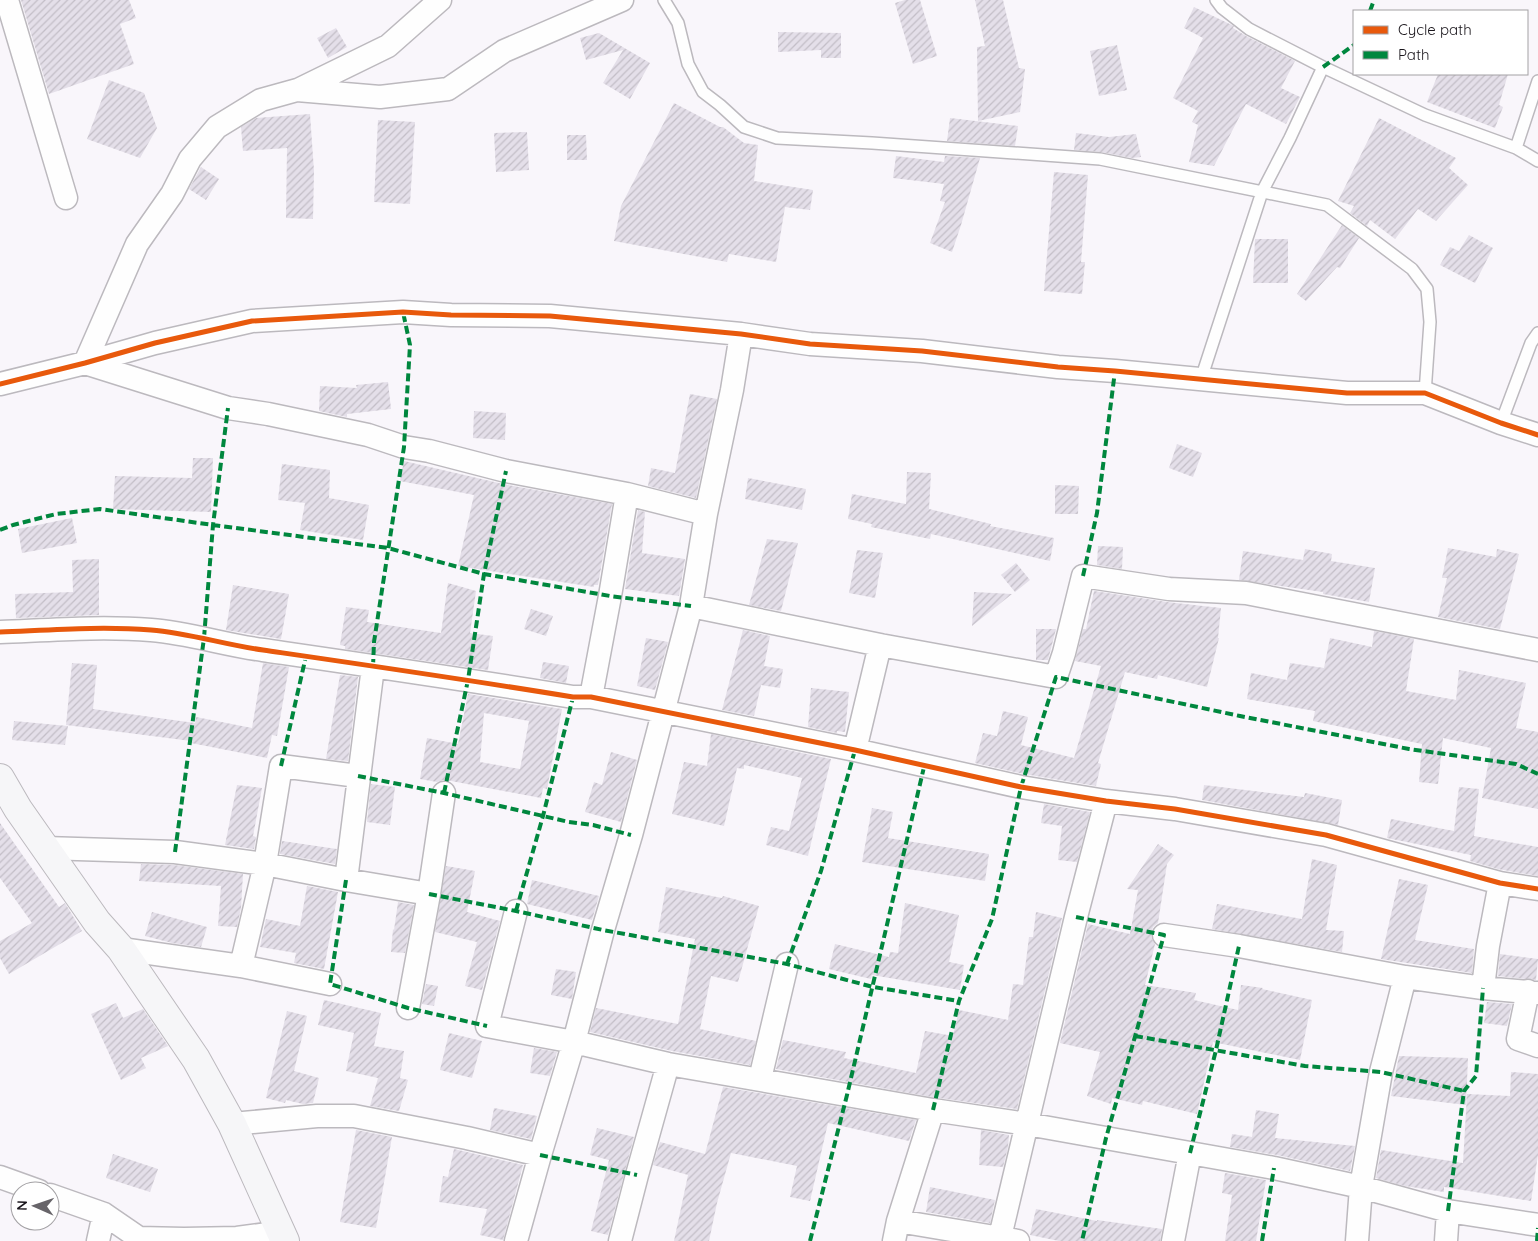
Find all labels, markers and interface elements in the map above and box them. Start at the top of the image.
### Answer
legend [1353,10,1528,75]
text: Cycle path [1398,20,1472,39]
text: Path [1398,45,1430,64]
north arrow [10,1181,60,1231]
text: N [13,1200,31,1211]

